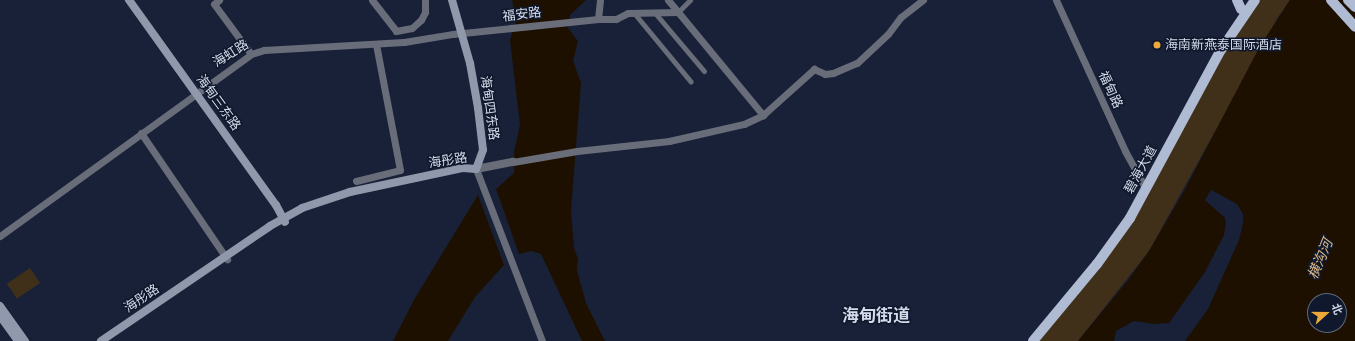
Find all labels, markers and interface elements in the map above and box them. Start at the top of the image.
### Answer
street label: 福安路 [502,5,542,25]
street label: 海虹路 [210,37,252,71]
place label: 海南新燕泰国际酒店 [1165,37,1282,53]
marker: 海南新燕泰国际酒店 [1152,40,1162,50]
street label: 福甸路 [1095,69,1125,111]
street label: 海甸三东路 [193,72,243,134]
street label: 海甸四东路 [477,75,501,141]
street label: 碧海大道 [1122,143,1160,197]
street label: 海彤路 [428,150,468,172]
water label: 横沟河 [1304,236,1336,282]
street label: 海彤路 [121,282,163,316]
north arrow [1307,293,1347,333]
text: 北 [1329,301,1346,317]
district label: 海甸街道 [842,306,910,326]

